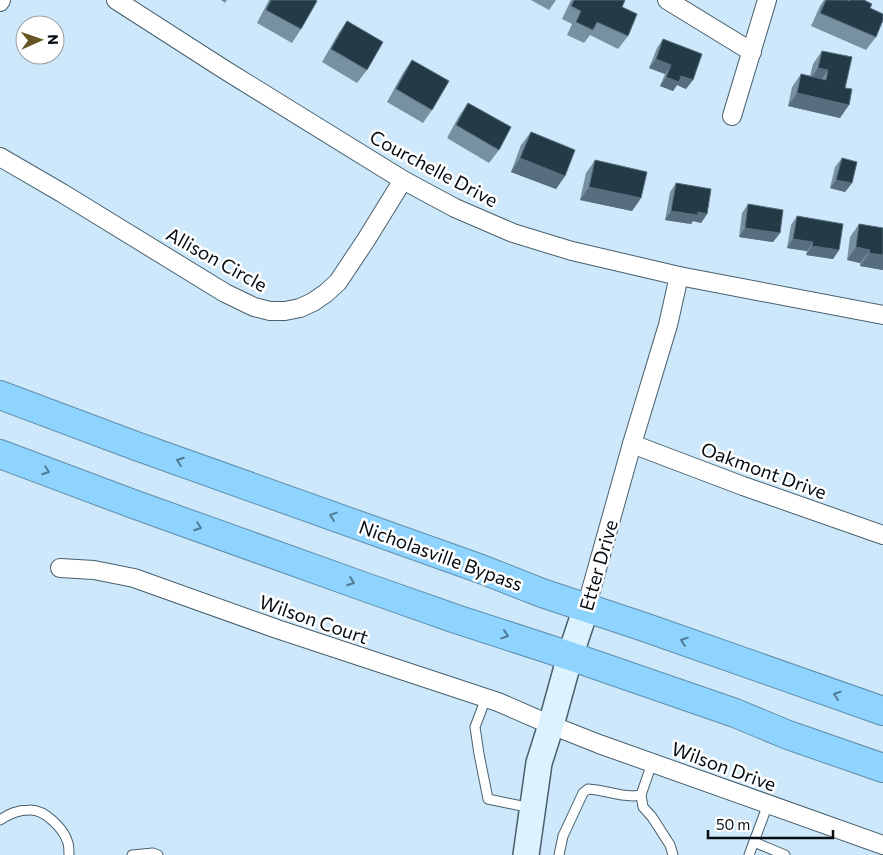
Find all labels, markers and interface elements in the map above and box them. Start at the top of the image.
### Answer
north arrow [15,15,65,65]
text: N [45,34,62,45]
street label: Courchelle Drive [366,125,502,211]
street label: Allison Circle [163,222,271,296]
street label: Oakmont Drive [698,437,830,503]
one-way arrow [176,457,185,467]
one-way arrow [41,465,49,475]
one-way arrow [329,512,338,522]
street label: Nicholasville Bypass [356,515,526,595]
street label: Etter Drive [574,517,622,613]
one-way arrow [194,521,202,531]
one-way arrow [347,576,355,586]
street label: Wilson Court [256,590,372,648]
one-way arrow [500,629,509,639]
one-way arrow [680,637,688,647]
one-way arrow [833,690,842,700]
street label: Wilson Drive [669,736,779,796]
scale bar [708,808,833,840]
text: 50 m [716,815,750,833]

